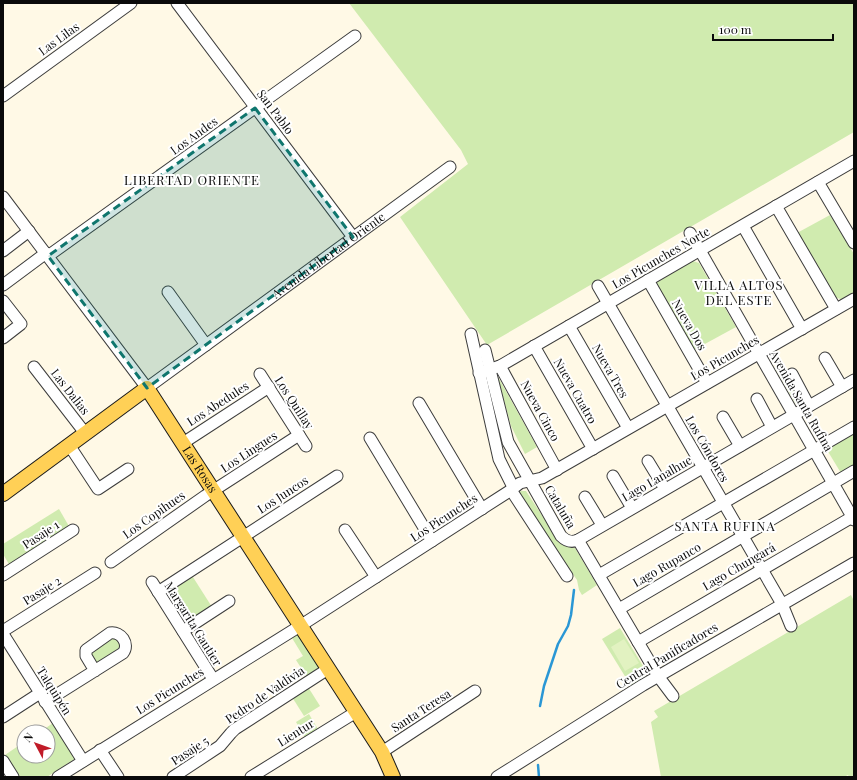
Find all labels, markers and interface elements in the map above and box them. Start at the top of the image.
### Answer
scale bar [713,16,833,42]
street label: Las Lilas [35,18,82,58]
text: 100 m [719,21,752,37]
street label: San Pablo [254,86,298,137]
street label: Los Andes [167,113,220,158]
district label: LIBERTAD ORIENTE [124,171,260,188]
street label: Avenida Libertad Oriente [267,208,388,302]
street label: Los Picunches Norte [609,223,712,292]
district label: VILLA ALTOS DEL ESTE [693,276,784,308]
street label: Nueva Dos [669,296,711,353]
street label: Los Picunches [687,331,762,383]
street label: Nueva Tres [589,341,633,400]
street label: Avenida Santa Rufina [766,346,837,454]
street label: Nueva Cuatro [551,355,601,426]
street label: Las Dalias [48,365,94,418]
street label: Los Quillay [272,373,318,432]
street label: Los Abedules [183,377,251,429]
street label: Nueva Cinco [518,377,564,444]
street label: Los Cóndores [682,412,733,485]
street label: Los Lingues [217,427,280,475]
street label: Las Rosas [180,443,222,496]
street label: Lago Lanalhue [618,452,695,505]
street label: Los Juncos [254,472,311,517]
street label: Cataluña [542,482,580,531]
street label: Los Copihues [119,487,188,542]
street label: Los Picunches [407,490,480,545]
street label: Pasaje 1 [19,516,62,552]
district label: SANTA RUFINA [674,517,776,534]
street label: Lago Rupanco [630,538,704,590]
street label: Lago Chungará [699,539,778,593]
street label: Pasaje 2 [19,572,64,608]
street label: Margarita Gautier [162,578,227,669]
street label: Central Panificadores [612,618,721,692]
street label: Pedro de Valdivia [222,662,307,727]
street label: Talquipén [34,663,76,718]
street label: Los Picunches [133,663,206,717]
street label: Santa Teresa [388,685,453,735]
street label: Lientur [274,714,317,750]
north arrow [16,724,56,764]
text: N [20,729,36,745]
street label: Pasaje 5 [168,732,211,768]

